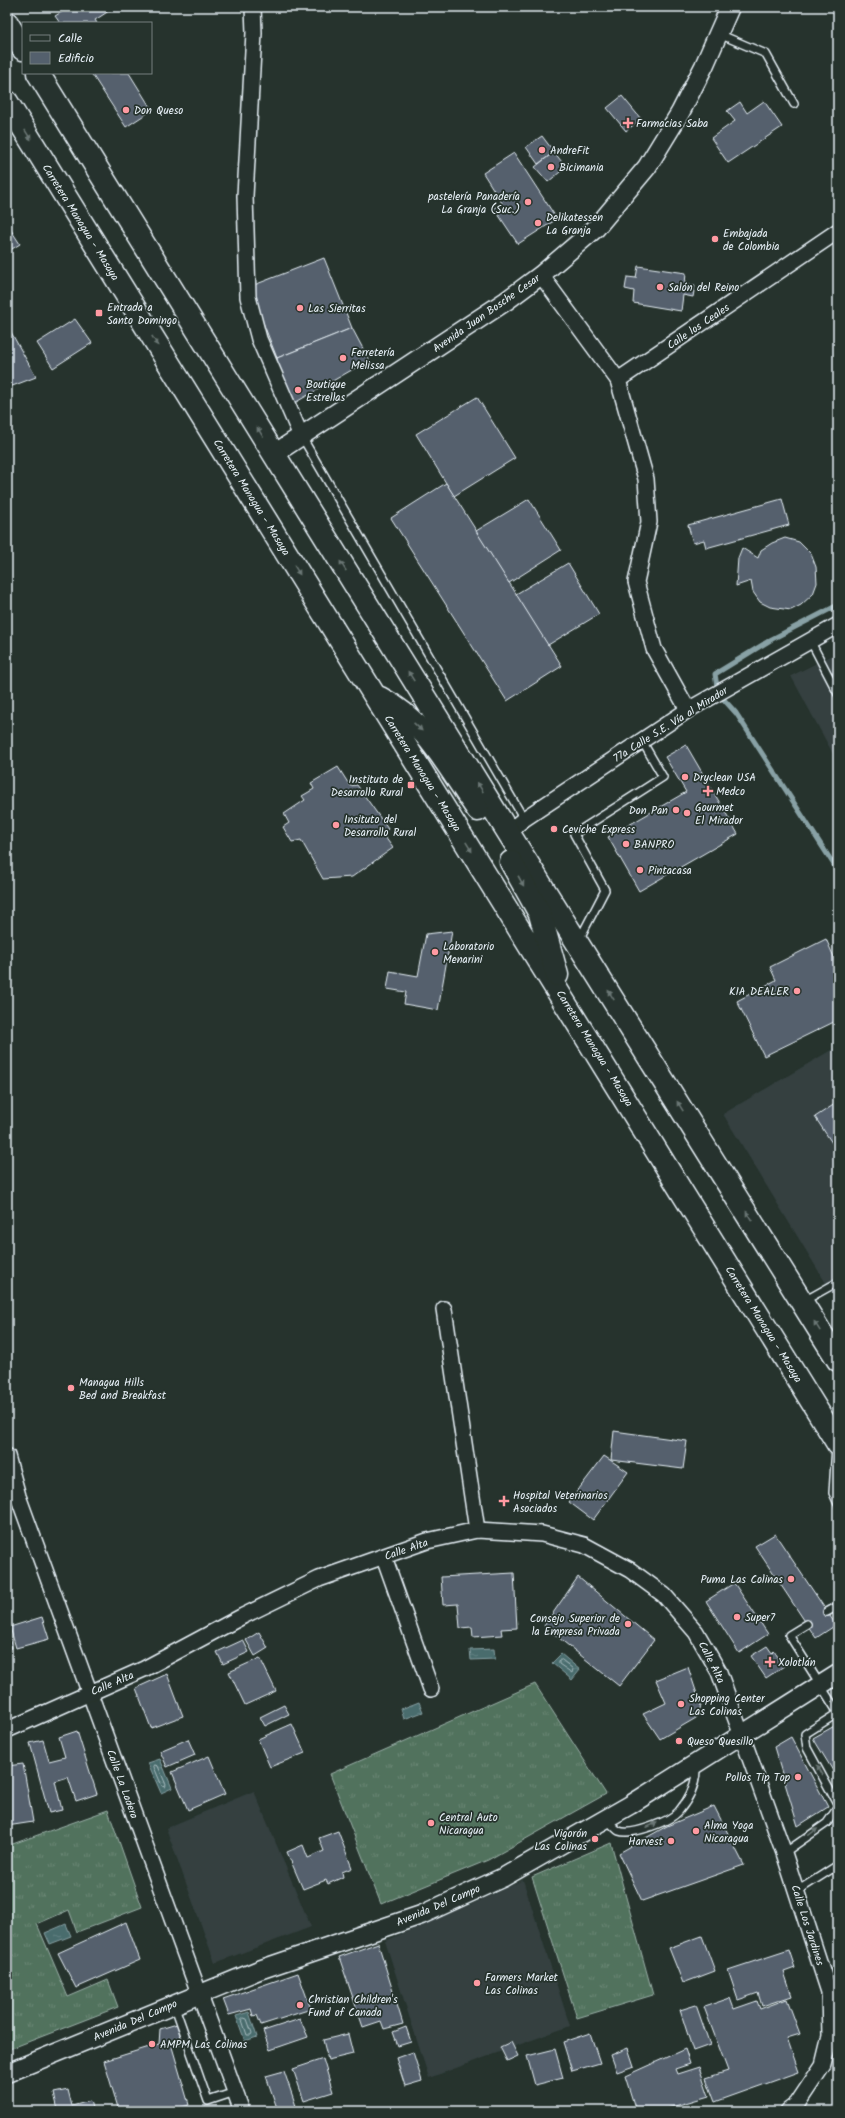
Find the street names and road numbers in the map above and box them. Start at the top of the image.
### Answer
street label: Carretera Managua - Masaya [37,161,124,284]
street label: Avenida Juan Bosche Cesar [429,269,545,358]
street label: Calle los Ceales [664,299,734,355]
street label: Carretera Managua - Masaya [208,436,295,559]
street label: 77a Calle S.E. Vía al Mirador [610,681,733,768]
street label: Carretera Managua - Masaya [379,712,466,835]
street label: Carretera Managua - Masaya [551,987,638,1110]
street label: Carretera Managua - Masaya [720,1263,807,1386]
street label: Calle Alta [382,1534,431,1566]
street label: Calle Alta [693,1638,729,1687]
street label: Calle Alta [88,1667,137,1701]
street label: Calle La Ladera [101,1747,143,1821]
street label: Avenida Del Campo [394,1880,483,1932]
street label: Calle Los Jardines [785,1883,829,1968]
street label: Avenida Del Campo [91,1995,180,2047]

